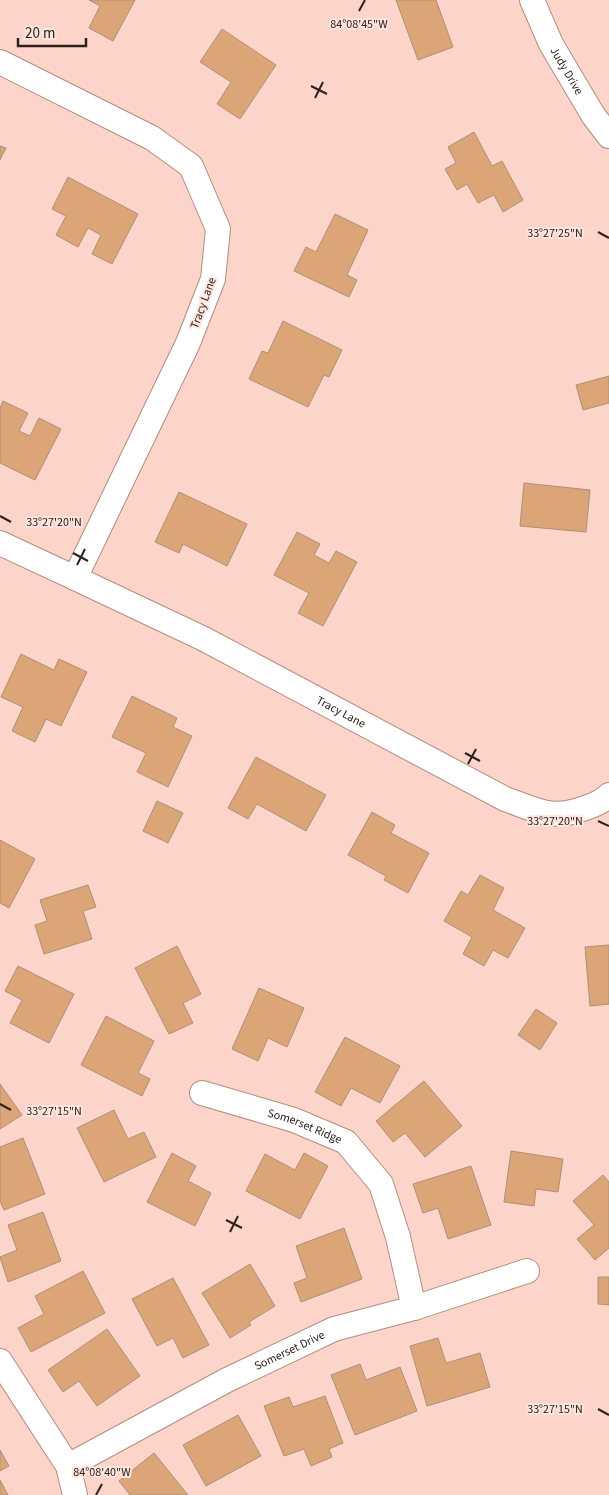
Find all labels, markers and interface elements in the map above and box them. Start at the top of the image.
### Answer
scale bar [18,15,85,47]
text: 84°08'45"W [330,16,388,33]
text: 20 m [25,23,55,44]
street label: Judy Drive [546,44,587,98]
text: 33°27'25"N [527,225,583,242]
street label: Tracy Lane [186,275,221,331]
text: 33°27'20"N [26,514,82,531]
street label: Tracy Lane [313,692,369,733]
text: 33°27'20"N [527,813,583,830]
text: 33°27'15"N [26,1103,82,1120]
street label: Somerset Ridge [265,1105,345,1148]
street label: Somerset Drive [252,1327,328,1375]
text: 33°27'15"N [527,1401,583,1418]
text: 84°08'40"W [73,1464,131,1481]

